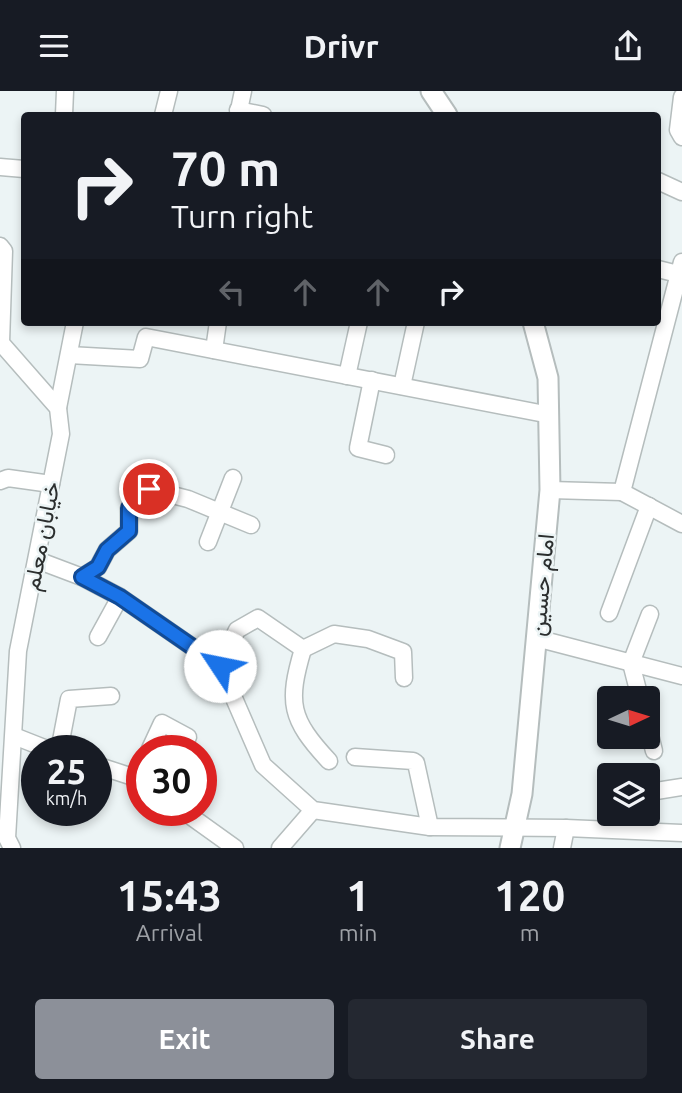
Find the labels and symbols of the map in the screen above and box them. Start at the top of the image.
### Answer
pin [119,459,179,519]
street label: خیابان معلم [18,479,67,593]
street label: امام حسین [524,533,561,638]
position arrow [183,629,257,703]
north arrow [597,686,660,749]
speed limit sign: 30 [126,735,217,826]

